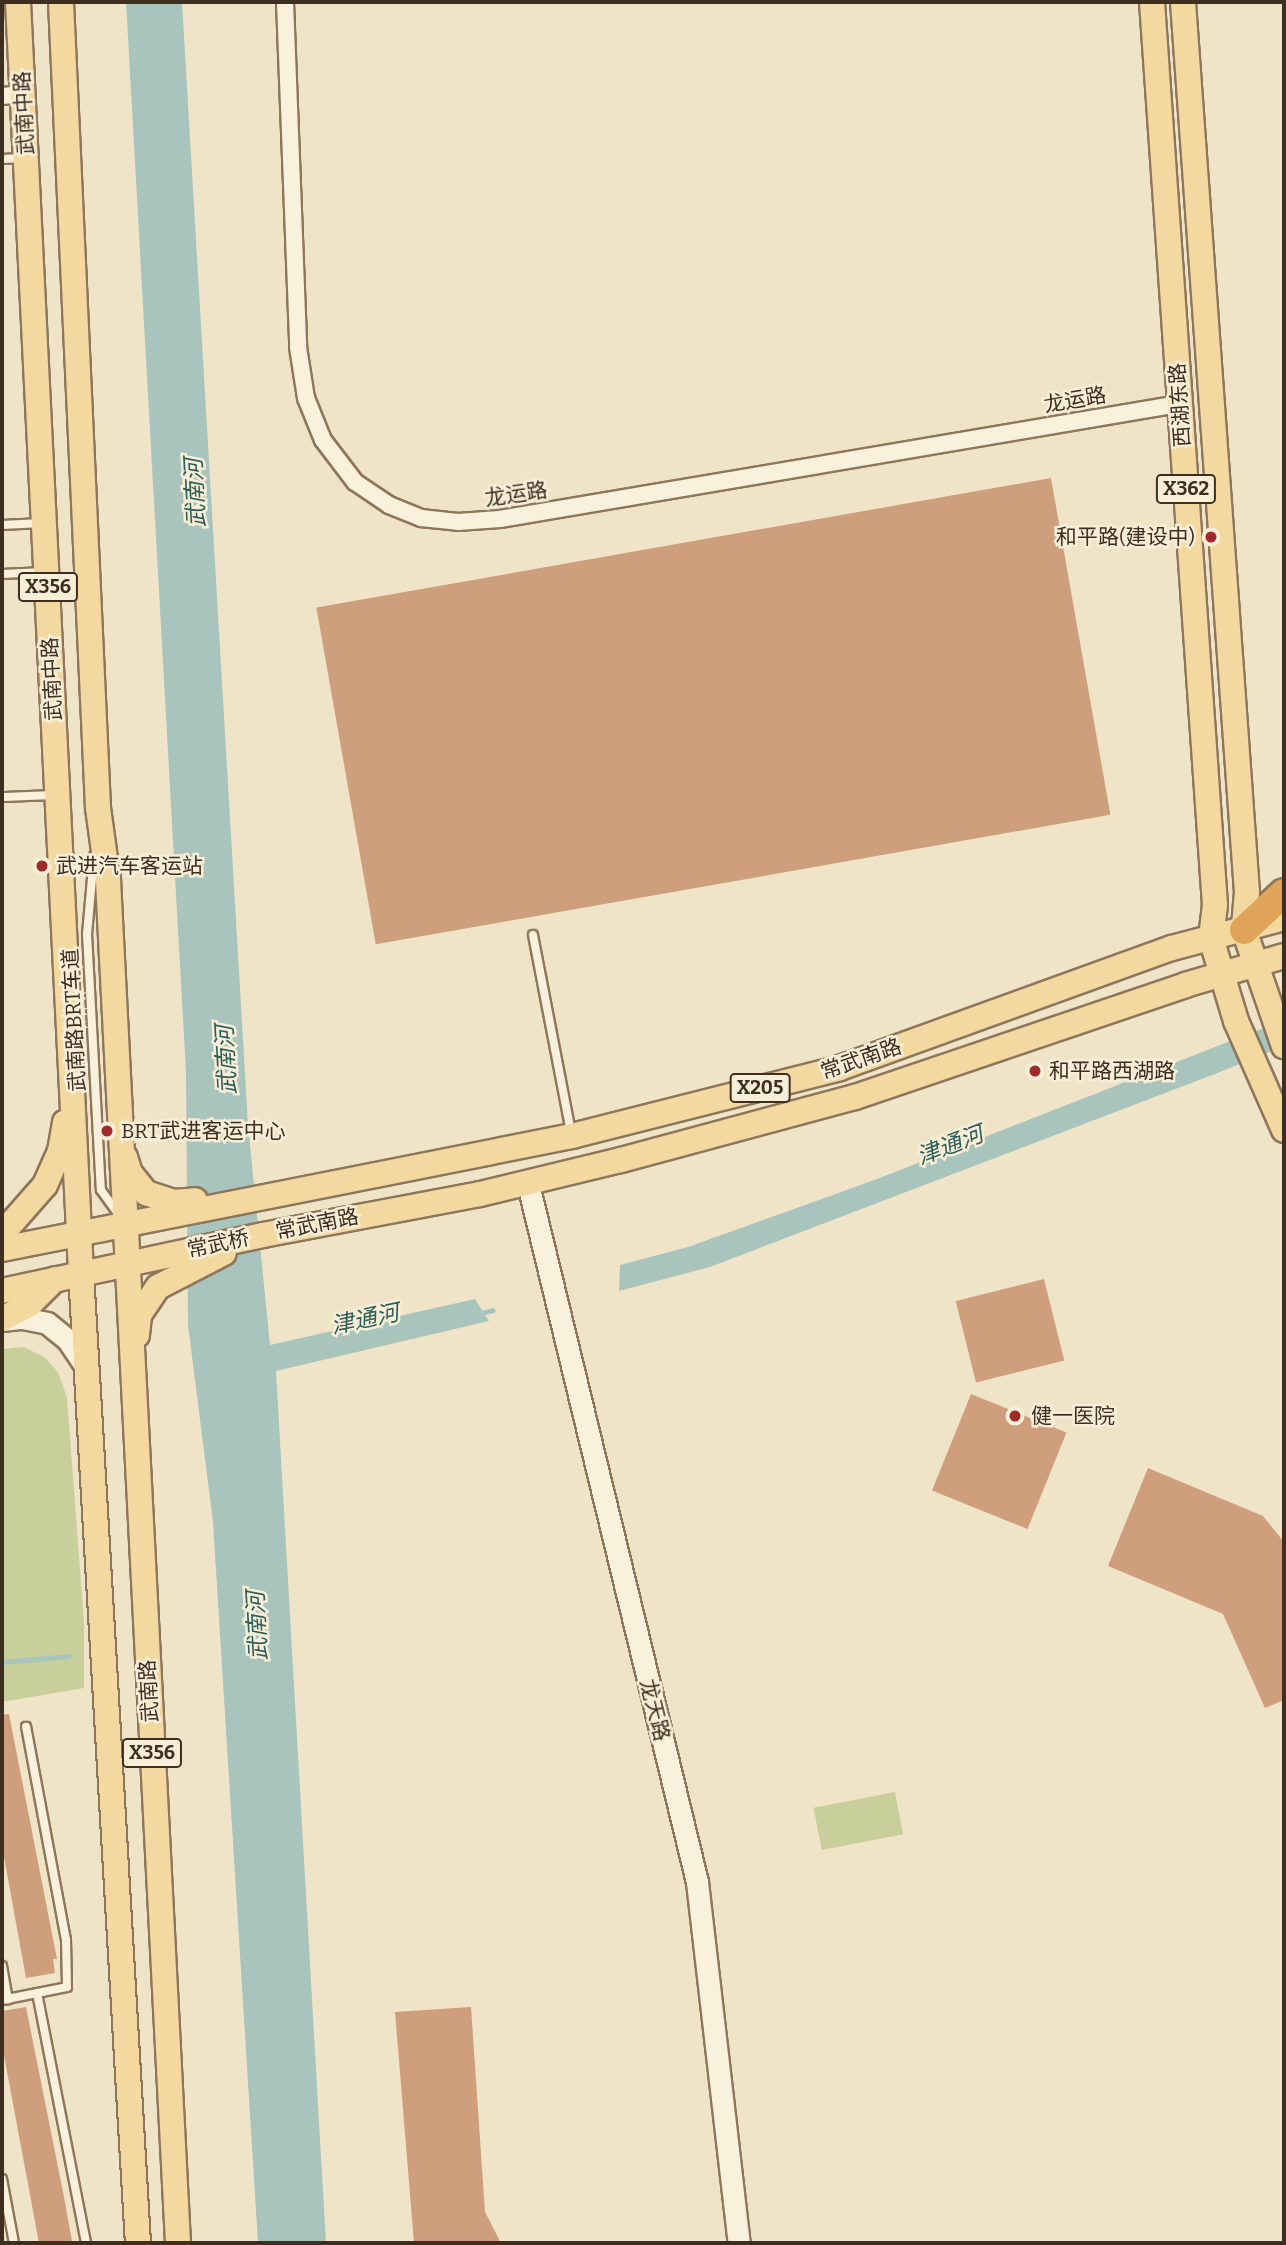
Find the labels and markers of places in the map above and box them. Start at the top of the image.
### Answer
place label: 和平路(建设中) [1056,524,1195,550]
marker: 和平路(建设中) [1201,527,1221,547]
place label: 武进汽车客运站 [56,853,203,879]
marker: 武进汽车客运站 [34,858,50,874]
place label: 和平路西湖路 [1049,1058,1175,1084]
marker: 和平路西湖路 [1027,1063,1043,1079]
place label: BRT武进客运中心 [121,1118,285,1144]
marker: BRT武进客运中心 [99,1123,115,1139]
place label: 健一医院 [1031,1403,1115,1429]
marker: 健一医院 [1005,1406,1025,1426]

